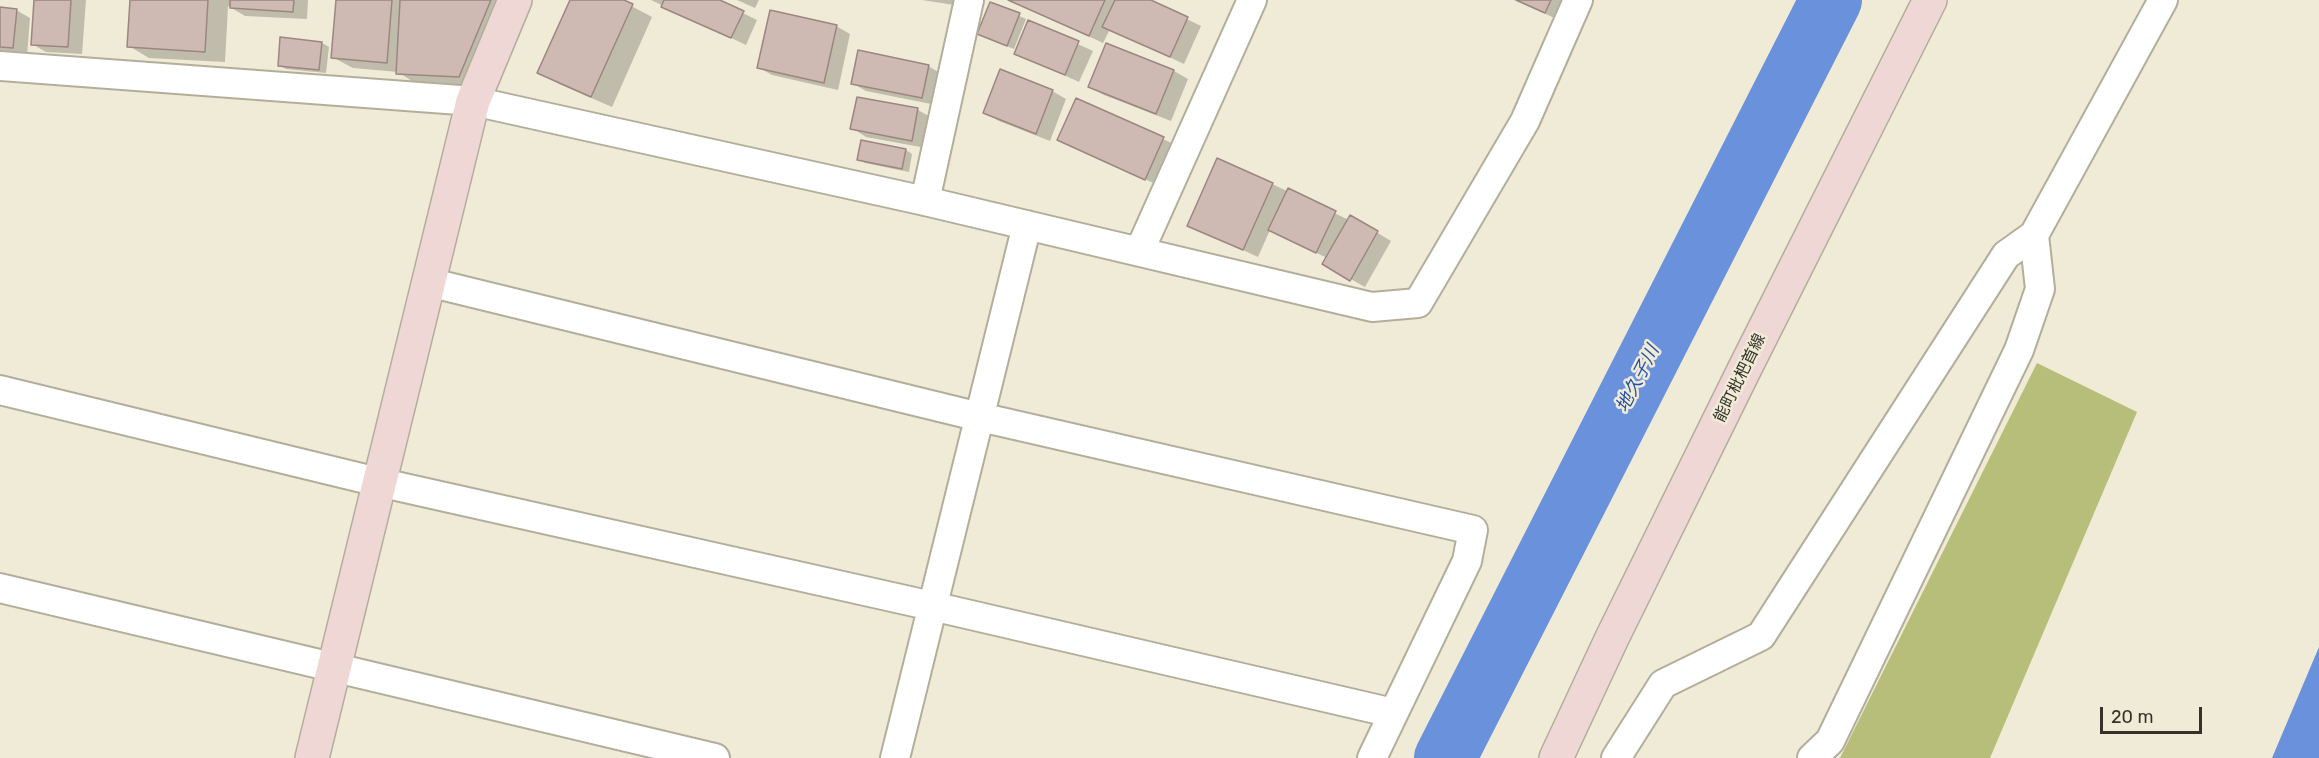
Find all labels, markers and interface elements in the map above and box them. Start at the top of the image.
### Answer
street label: 能町枇杷首線 [1710,331,1770,425]
water label: 地久子川 [1612,342,1664,416]
scale bar [2103,695,2205,733]
text: 20 m [2111,706,2153,728]

